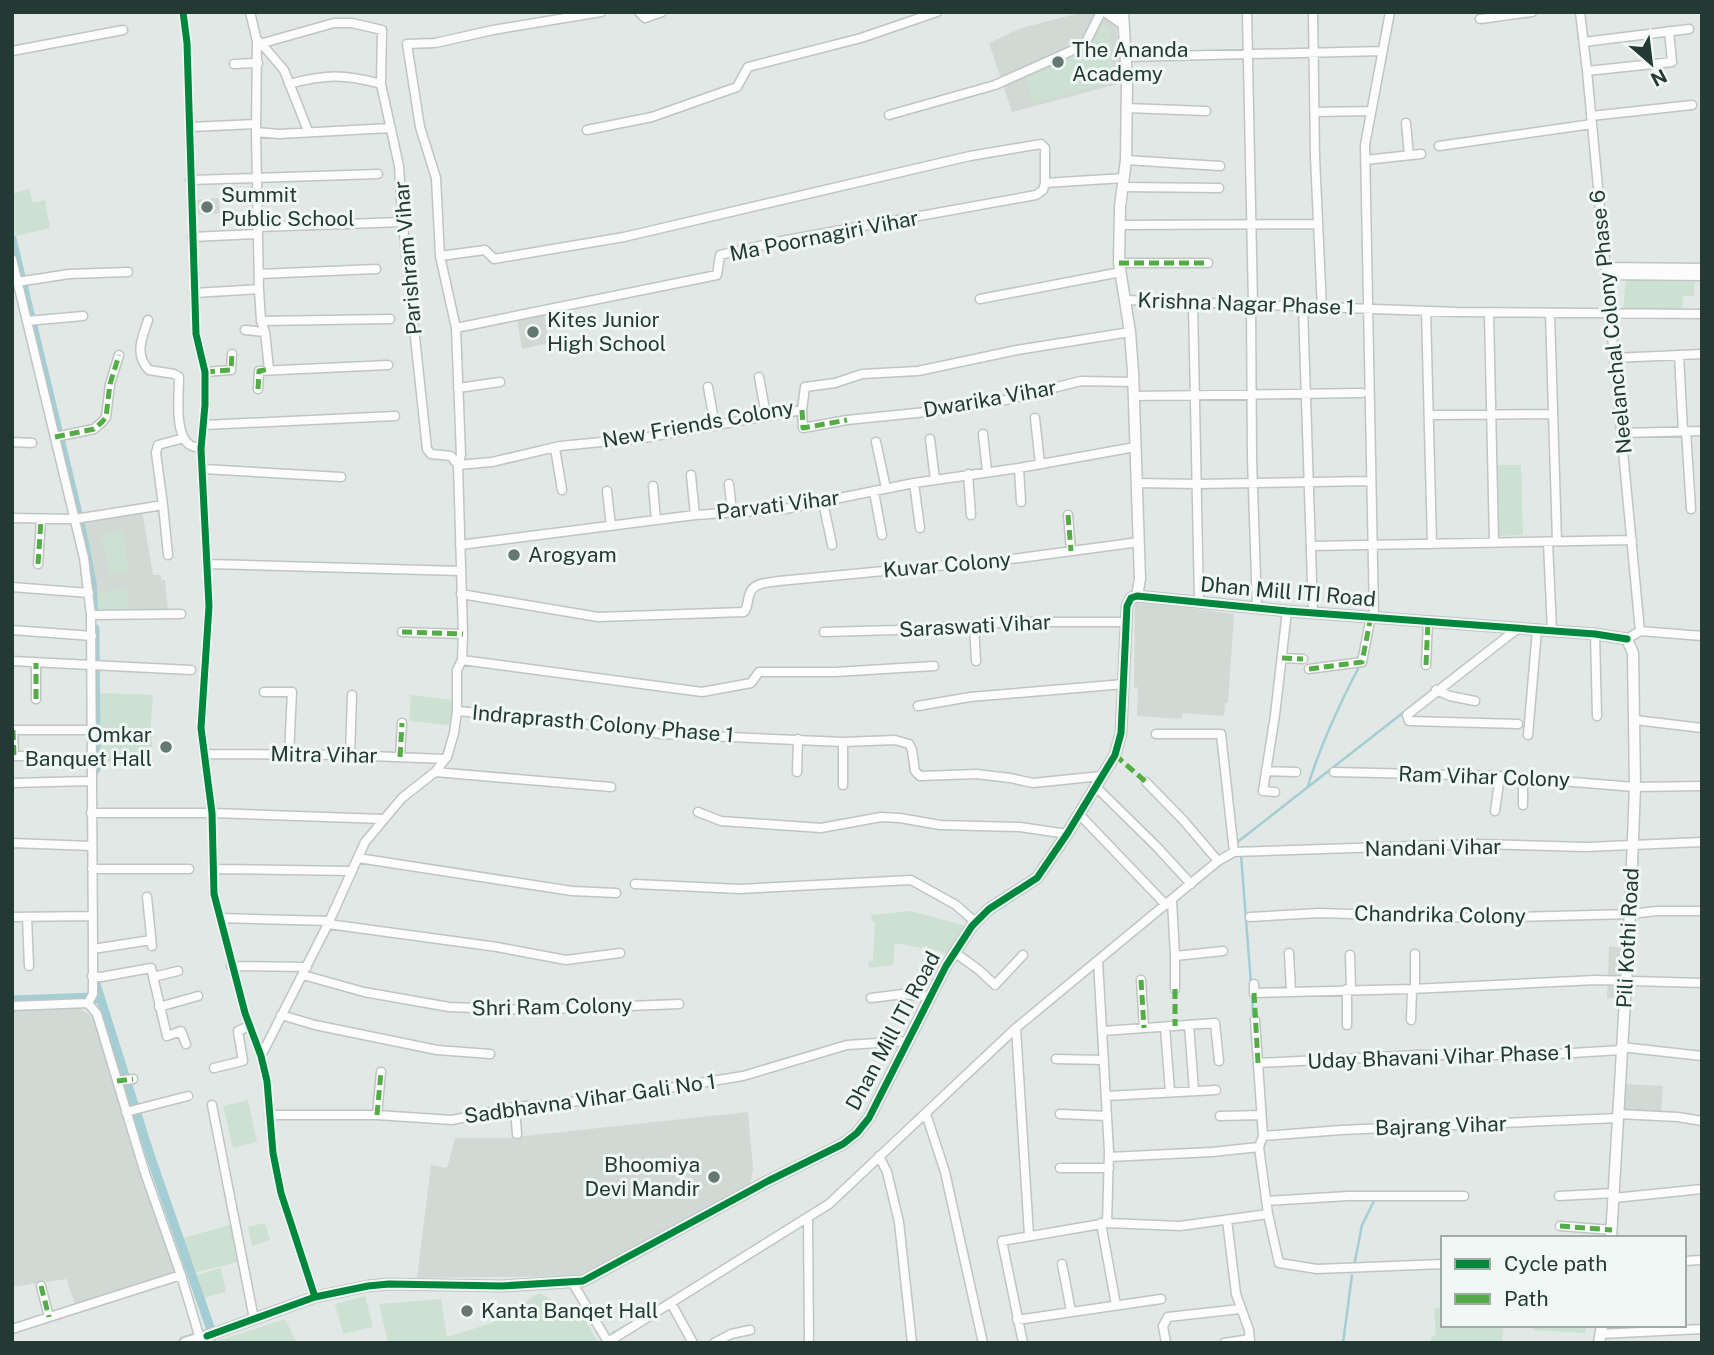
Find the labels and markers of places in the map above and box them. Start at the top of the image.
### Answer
place label: The Ananda Academy [1072,37,1188,86]
marker: The Ananda Academy [1050,54,1066,70]
place label: Summit Public School [221,182,355,231]
marker: Summit Public School [199,199,215,215]
place label: Kites Junior High School [547,307,666,356]
marker: Kites Junior High School [525,324,541,340]
place label: Arogyam [528,542,617,567]
marker: Arogyam [506,547,522,563]
place label: Omkar Banquet Hall [25,722,152,771]
marker: Omkar Banquet Hall [158,739,174,755]
place label: Bhoomiya Devi Mandir [584,1152,700,1201]
marker: Bhoomiya Devi Mandir [706,1169,722,1185]
place label: Kanta Banqet Hall [481,1298,658,1323]
marker: Kanta Banqet Hall [459,1303,475,1319]

